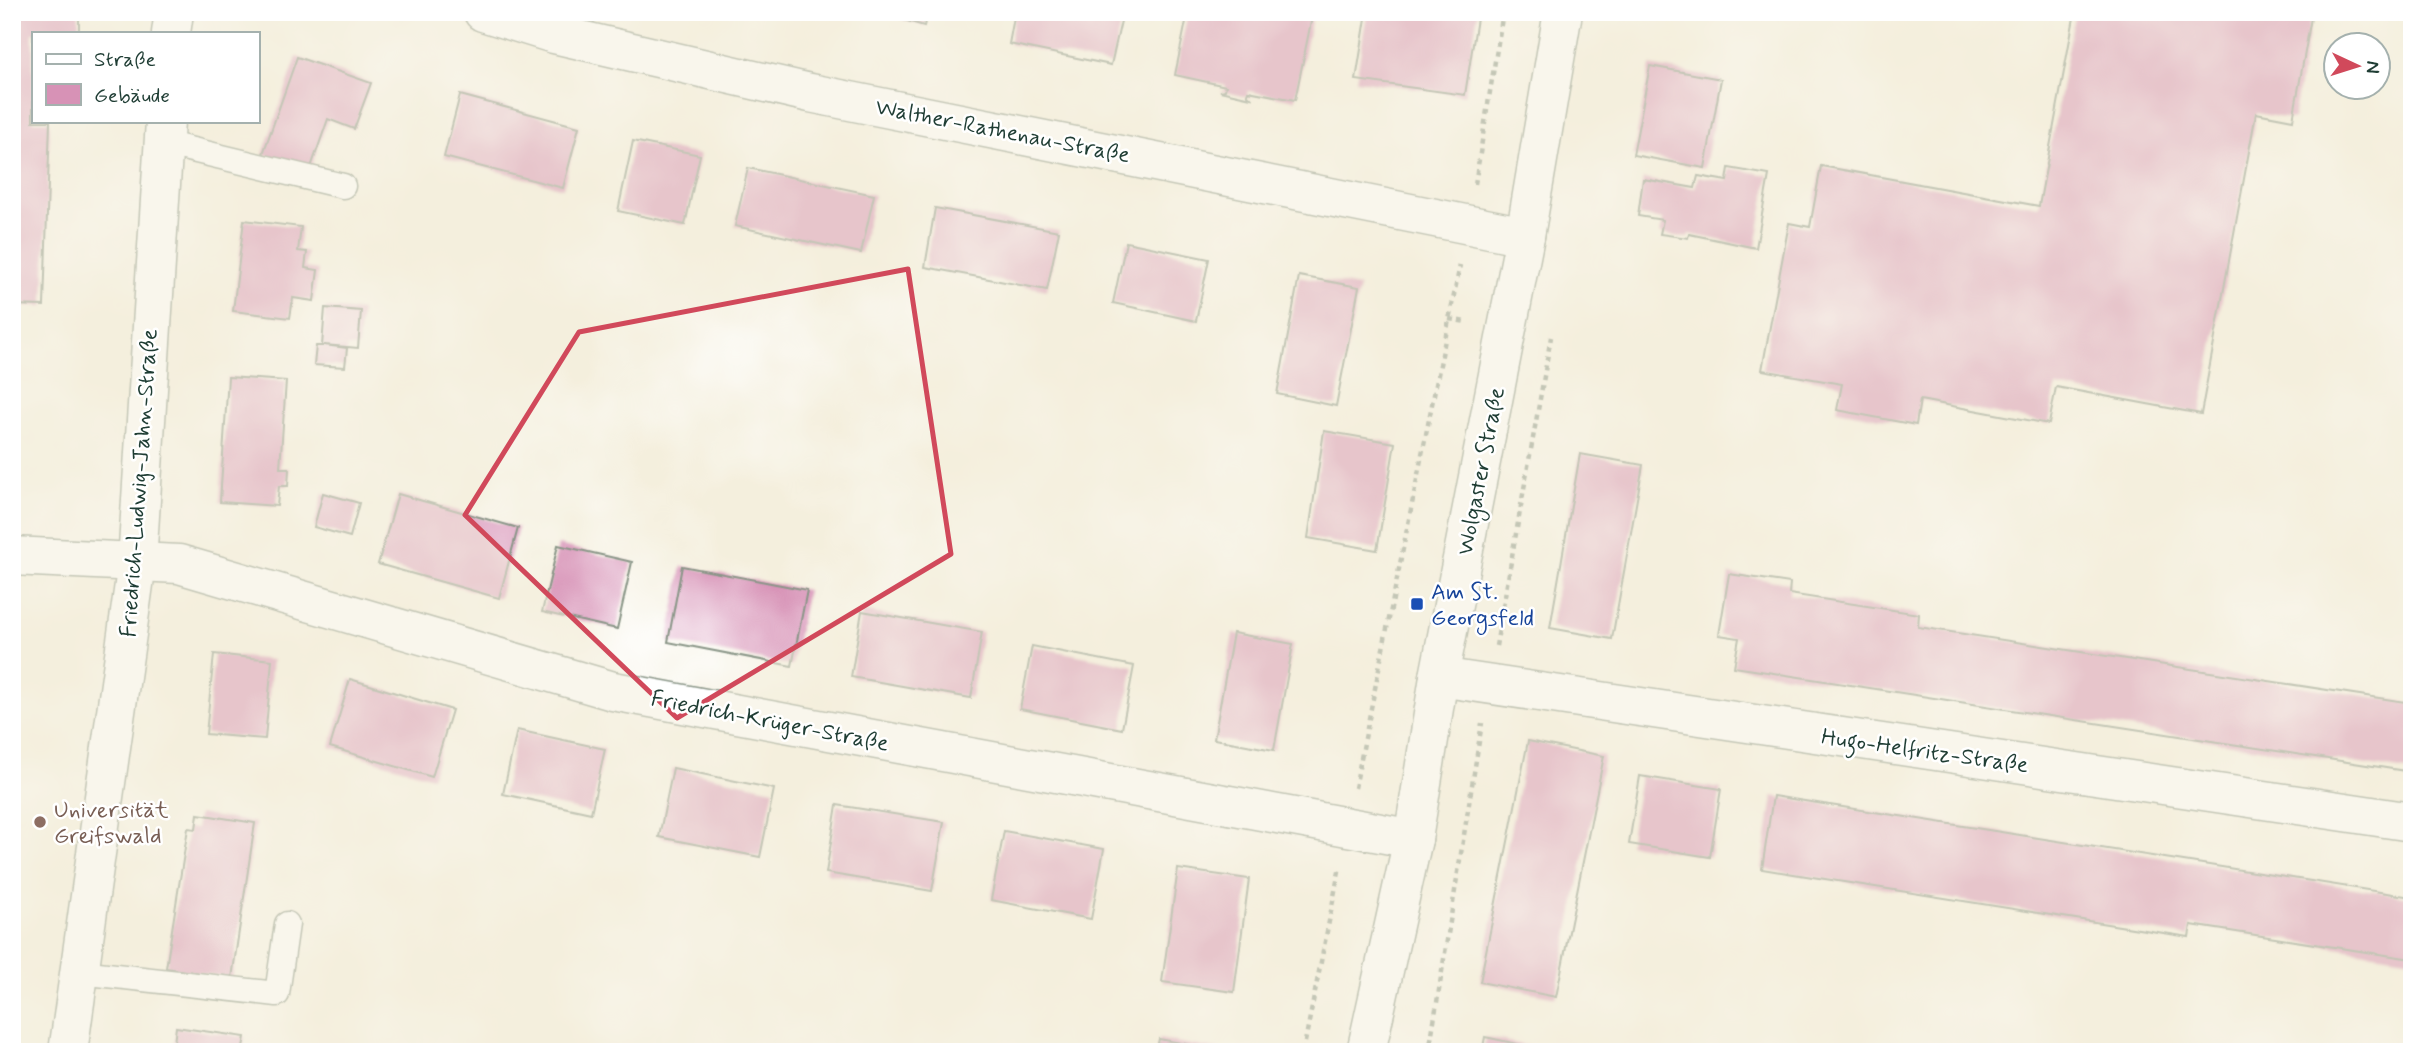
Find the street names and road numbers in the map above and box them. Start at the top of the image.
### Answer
street label: Walther-Rathenau-Straße [873,93,1132,171]
street label: Friedrich-Ludwig-Jahn-Straße [114,328,166,638]
street label: Wolgaster Straße [1451,385,1515,558]
street label: Friedrich-Krüger-Straße [648,684,891,760]
street label: Hugo-Helfritz-Straße [1819,723,2030,783]

